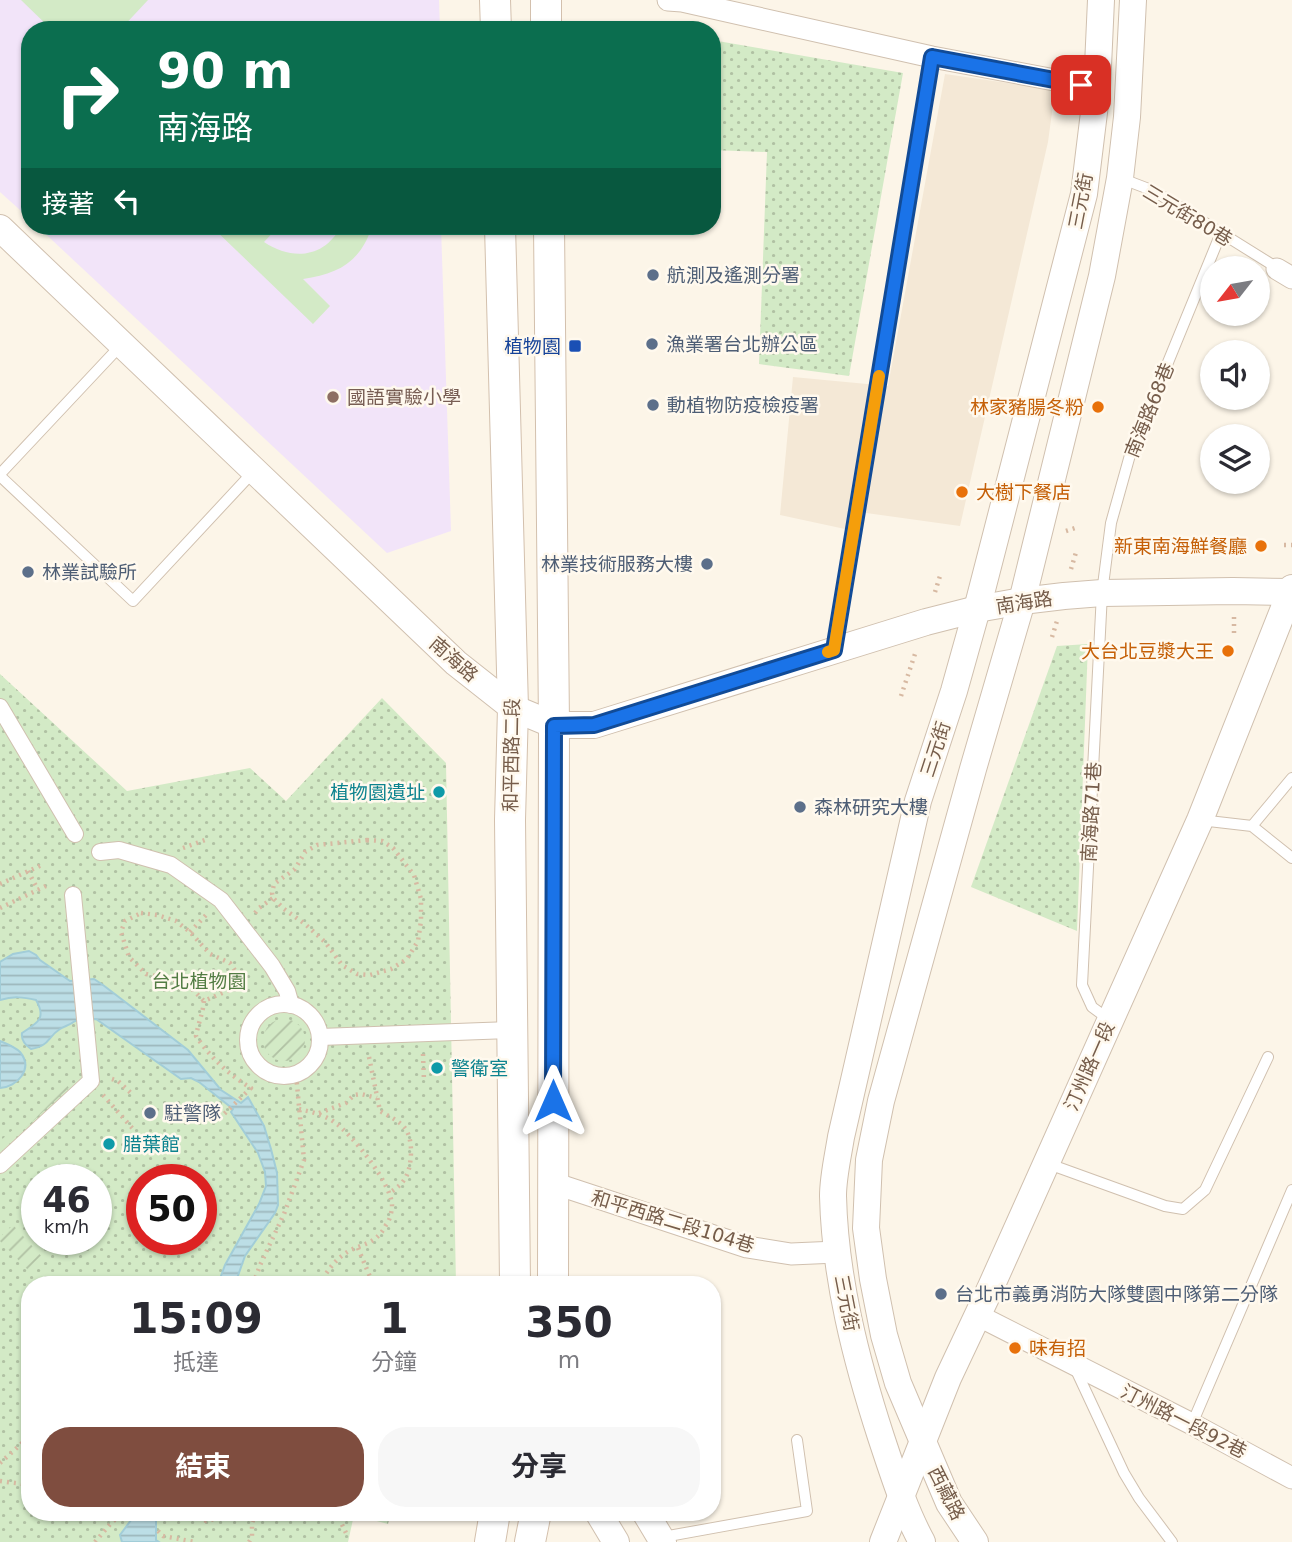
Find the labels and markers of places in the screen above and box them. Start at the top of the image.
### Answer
pin [1051,55,1111,115]
place label: 航測及遙測分署 [667,264,800,286]
marker: 航測及遙測分署 [645,267,661,283]
place label: 漁業署台北辦公區 [666,333,818,355]
place label: 植物園 [504,335,561,357]
marker: 漁業署台北辦公區 [644,336,660,352]
marker: 植物園 [567,338,583,354]
place label: 國語實驗小學 [347,386,461,408]
marker: 國語實驗小學 [325,389,341,405]
place label: 動植物防疫檢疫署 [667,394,819,416]
place label: 林家豬腸冬粉 [970,396,1084,418]
marker: 動植物防疫檢疫署 [645,397,661,413]
marker: 林家豬腸冬粉 [1090,399,1106,415]
place label: 大樹下餐店 [976,481,1071,503]
marker: 大樹下餐店 [954,484,970,500]
place label: 新東南海鮮餐廳 [1114,535,1247,557]
marker: 新東南海鮮餐廳 [1253,538,1269,554]
place label: 林業技術服務大樓 [541,553,693,575]
marker: 林業技術服務大樓 [699,556,715,572]
place label: 林業試驗所 [42,561,137,583]
marker: 林業試驗所 [20,564,36,580]
place label: 大台北豆漿大王 [1081,640,1214,662]
marker: 大台北豆漿大王 [1220,643,1236,659]
place label: 植物園遺址 [330,781,425,803]
marker: 植物園遺址 [431,784,447,800]
place label: 森林研究大樓 [814,796,928,818]
marker: 森林研究大樓 [792,799,808,815]
place label: 警衛室 [451,1057,508,1079]
marker: 警衛室 [429,1060,445,1076]
place label: 駐警隊 [164,1102,221,1124]
marker: 駐警隊 [142,1105,158,1121]
place label: 腊葉館 [123,1133,180,1155]
marker: 腊葉館 [101,1136,117,1152]
place label: 台北市義勇消防大隊雙園中隊第二分隊 [955,1283,1278,1305]
marker: 台北市義勇消防大隊雙園中隊第二分隊 [933,1286,949,1302]
place label: 味有招 [1029,1337,1086,1359]
marker: 味有招 [1007,1340,1023,1356]

